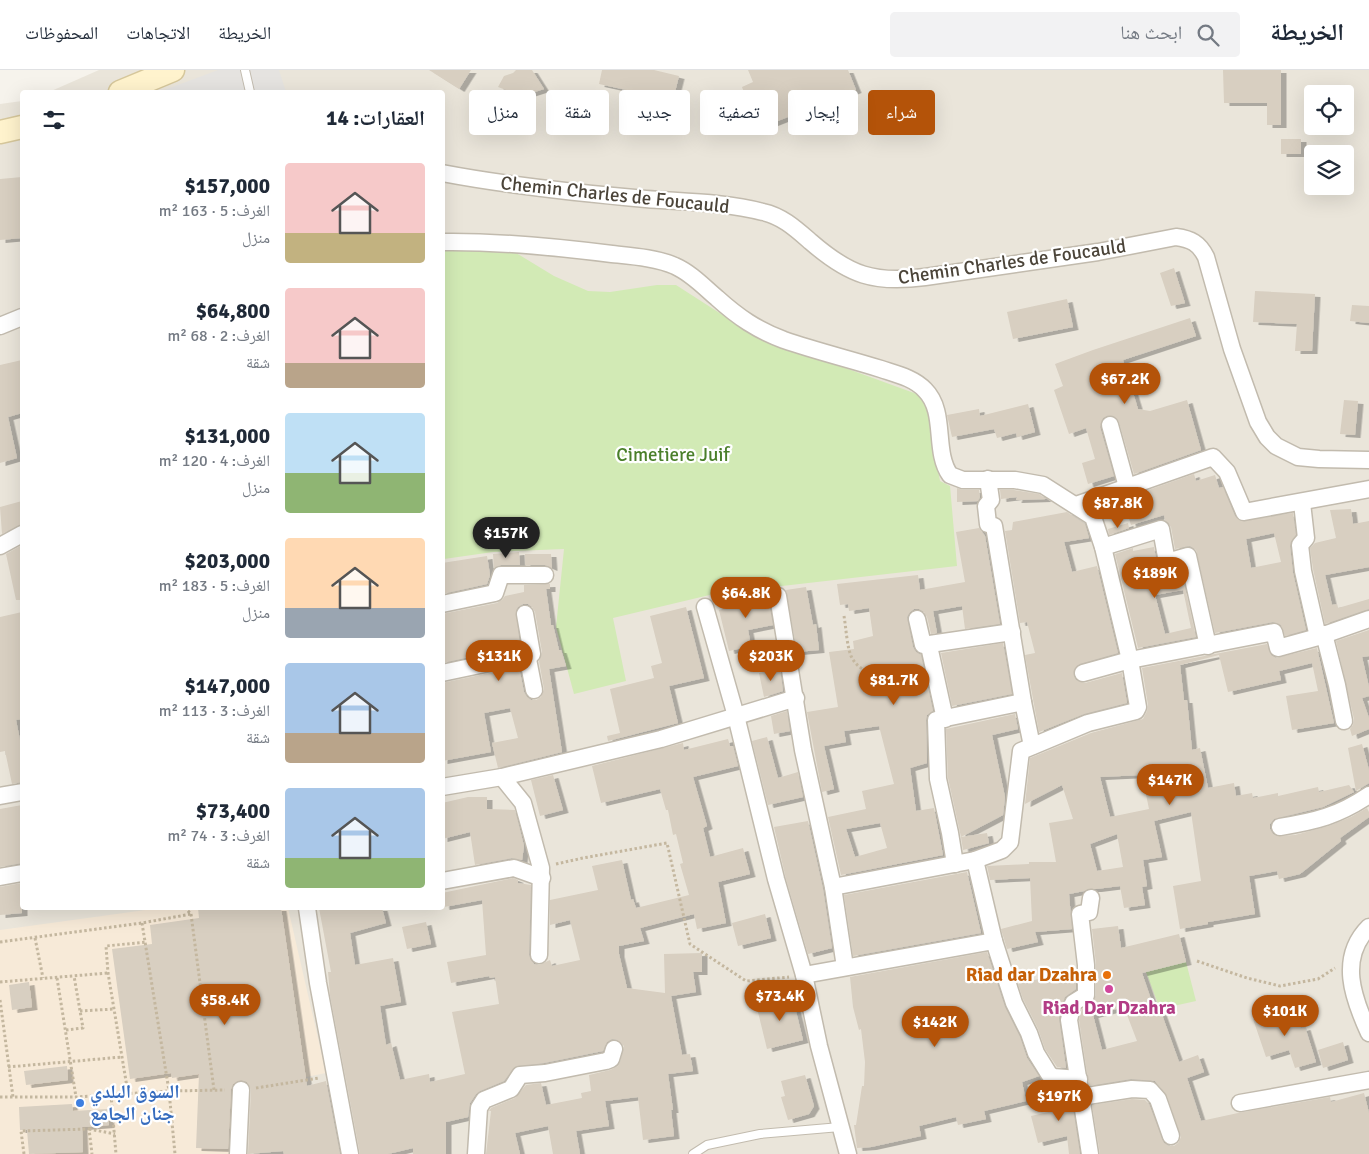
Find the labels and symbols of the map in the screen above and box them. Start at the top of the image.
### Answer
street label: Chemin Charles de Foucauld [499,171,731,219]
street label: Chemin Charles de Foucauld [897,234,1127,290]
pin: $67.2K [1084,362,1166,405]
park label: Cimetiere Juif [616,443,731,467]
pin: $87.8K [1077,486,1159,529]
pin: $157K [471,516,541,559]
pin: $189K [1120,556,1190,599]
pin: $64.8K [705,576,787,619]
pin: $131K [464,640,534,682]
pin: $203K [736,640,806,682]
pin: $81.7K [853,664,935,706]
pin: $147K [1135,764,1205,806]
place label: Riad dar Dzahra [966,963,1097,987]
marker: Riad dar Dzahra [1101,969,1113,981]
pin: $73.4K [739,980,821,1022]
marker: Riad Dar Dzahra [1103,983,1115,995]
pin: $58.4K [184,984,266,1026]
pin: $101K [1250,994,1320,1037]
place label: Riad Dar Dzahra [1042,996,1176,1020]
pin: $142K [900,1006,970,1048]
place label: السوق البلدي جنان الجامع [90,1080,180,1126]
pin: $197K [1024,1080,1094,1122]
marker: السوق البلدي جنان الجامع [74,1097,86,1109]

